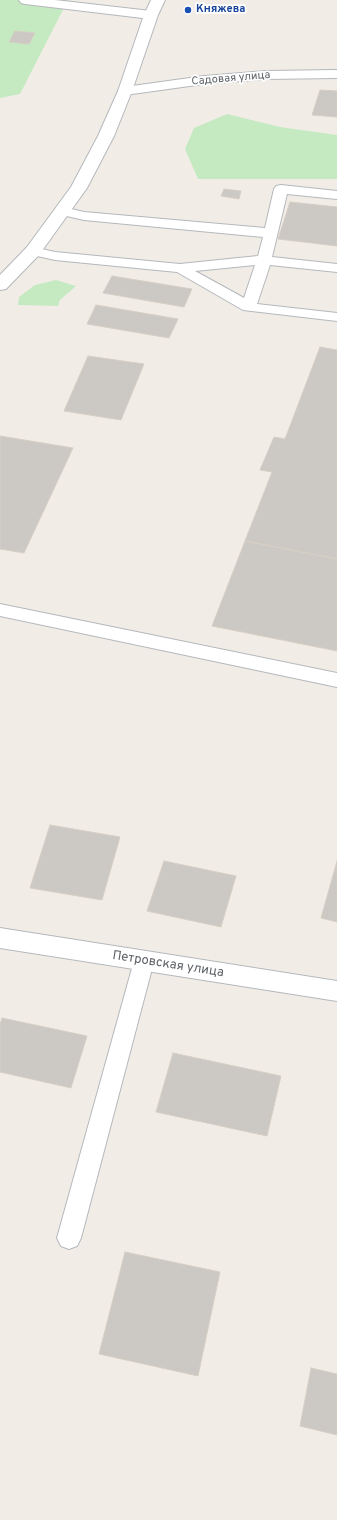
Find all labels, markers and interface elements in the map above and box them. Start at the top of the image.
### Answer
place label: Княжева [196,3,245,17]
marker: Княжева [183,5,193,15]
street label: Садовая улица [191,69,271,89]
street label: Петровская улица [111,948,225,982]

